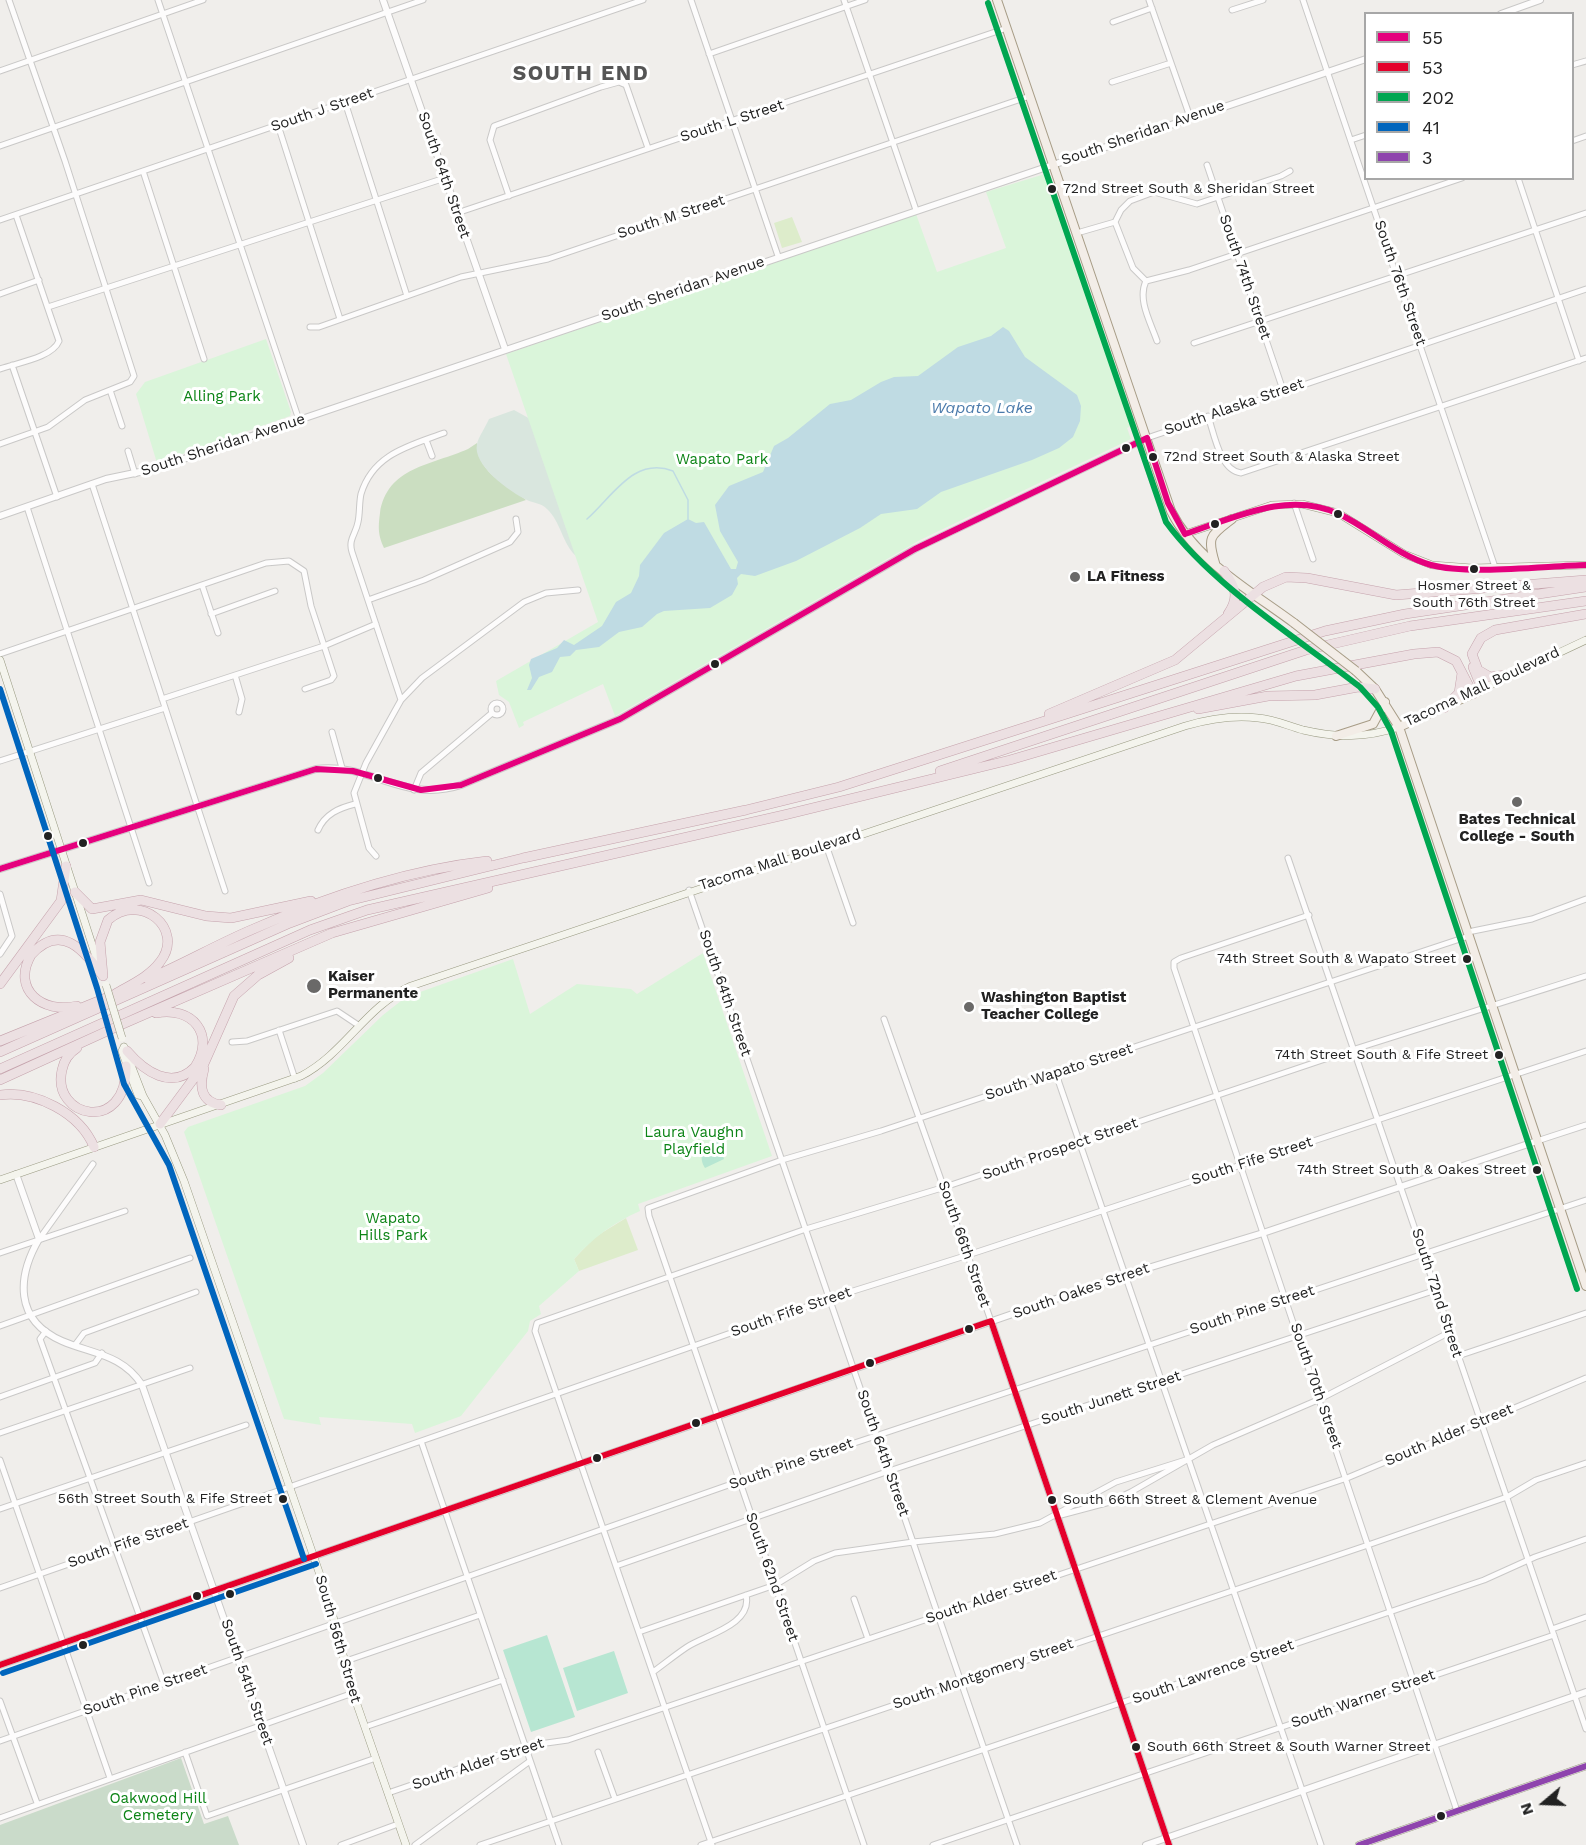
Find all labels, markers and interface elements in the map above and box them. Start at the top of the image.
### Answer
legend [1364,12,1574,180]
text: 55 [1422,27,1443,48]
text: 53 [1422,57,1443,78]
district label: SOUTH END [513,61,649,87]
street label: South J Street [268,84,376,136]
text: 202 [1422,87,1454,108]
street label: South L Street [678,96,786,146]
street label: South Sheridan Avenue [1059,97,1227,169]
street label: South 64th Street [414,109,474,241]
text: 41 [1422,117,1440,138]
text: 3 [1422,147,1433,168]
place label: 72nd Street South & Sheridan Street [1063,181,1314,197]
marker: 72nd Street South & Sheridan Street [1046,183,1058,195]
street label: South M Street [615,191,727,243]
street label: South 74th Street [1215,212,1275,342]
street label: South 76th Street [1370,218,1430,348]
street label: South Sheridan Avenue [599,253,767,325]
street label: South Alaska Street [1162,375,1306,439]
park label: Alling Park [183,388,261,406]
water label: Wapato Lake [931,398,1033,418]
street label: South Sheridan Avenue [139,410,307,480]
unlabelled marker [1120,442,1132,454]
place label: 72nd Street South & Alaska Street [1164,449,1399,465]
park label: Wapato Park [676,451,768,469]
marker: 72nd Street South & Alaska Street [1147,451,1159,463]
unlabelled marker [1332,508,1344,520]
unlabelled marker [1209,518,1221,530]
marker: Hosmer Street & South 76th Street [1468,563,1480,575]
place label: LA Fitness [1087,568,1165,586]
marker: LA Fitness [1068,570,1082,584]
place label: Hosmer Street & South 76th Street [1413,578,1535,610]
street label: Tacoma Mall Boulevard [1401,643,1563,731]
unlabelled marker [709,658,721,670]
unlabelled marker [372,772,384,784]
marker: Bates Technical College - South [1510,795,1524,809]
place label: Bates Technical College - South [1459,811,1575,846]
street label: Tacoma Mall Boulevard [697,825,863,895]
unlabelled marker [42,830,54,842]
unlabelled marker [77,837,89,849]
street label: South 64th Street [695,927,755,1059]
place label: 74th Street South & Wapato Street [1217,951,1456,967]
marker: 74th Street South & Wapato Street [1461,953,1473,965]
place label: Kaiser Permanente [328,968,418,1003]
marker: Kaiser Permanente [305,977,323,995]
place label: Washington Baptist Teacher College [981,989,1126,1024]
marker: Washington Baptist Teacher College [962,1000,976,1014]
street label: South Wapato Street [983,1040,1135,1104]
place label: 74th Street South & Fife Street [1275,1047,1488,1063]
marker: 74th Street South & Fife Street [1493,1049,1505,1061]
street label: South Prospect Street [980,1114,1140,1184]
park label: Laura Vaughn Playfield [644,1124,744,1159]
street label: South Fife Street [1189,1133,1315,1189]
place label: 74th Street South & Oakes Street [1297,1162,1526,1178]
marker: 74th Street South & Oakes Street [1531,1164,1543,1176]
street label: South 66th Street [934,1178,994,1310]
park label: Wapato Hills Park [358,1210,428,1245]
street label: South 72nd Street [1408,1226,1466,1360]
street label: South Oakes Street [1010,1259,1152,1323]
street label: South Pine Street [1187,1281,1317,1339]
street label: South Fife Street [728,1283,854,1341]
street label: South 70th Street [1286,1321,1346,1451]
unlabelled marker [963,1323,975,1335]
unlabelled marker [864,1357,876,1369]
street label: South Junett Street [1039,1367,1183,1429]
street label: South 64th Street [853,1387,913,1519]
street label: South Alder Street [1382,1400,1516,1470]
unlabelled marker [690,1417,702,1429]
street label: South Pine Street [727,1434,855,1494]
unlabelled marker [591,1452,603,1464]
place label: 56th Street South & Fife Street [58,1491,272,1507]
place label: South 66th Street & Clement Avenue [1063,1492,1317,1508]
marker: 56th Street South & Fife Street [277,1493,289,1505]
marker: South 66th Street & Clement Avenue [1046,1494,1058,1506]
street label: South 62nd Street [741,1510,803,1644]
street label: South Fife Street [65,1514,191,1572]
street label: South Alder Street [923,1566,1059,1628]
street label: South 56th Street [311,1573,365,1705]
unlabelled marker [224,1588,236,1600]
unlabelled marker [191,1590,203,1602]
street label: South 54th Street [217,1617,277,1747]
street label: South Montgomery Street [890,1635,1076,1713]
street label: South Lawrence Street [1130,1636,1296,1708]
unlabelled marker [77,1639,89,1651]
street label: South Pine Street [81,1660,209,1720]
street label: South Warner Street [1289,1666,1437,1732]
street label: South Alder Street [410,1734,546,1794]
place label: South 66th Street & South Warner Street [1147,1739,1430,1755]
marker: South 66th Street & South Warner Street [1130,1741,1142,1753]
north arrow [1514,1773,1574,1833]
park label: Oakwood Hill Cemetery [109,1790,207,1825]
text: N [1516,1800,1537,1818]
unlabelled marker [1435,1810,1447,1822]

